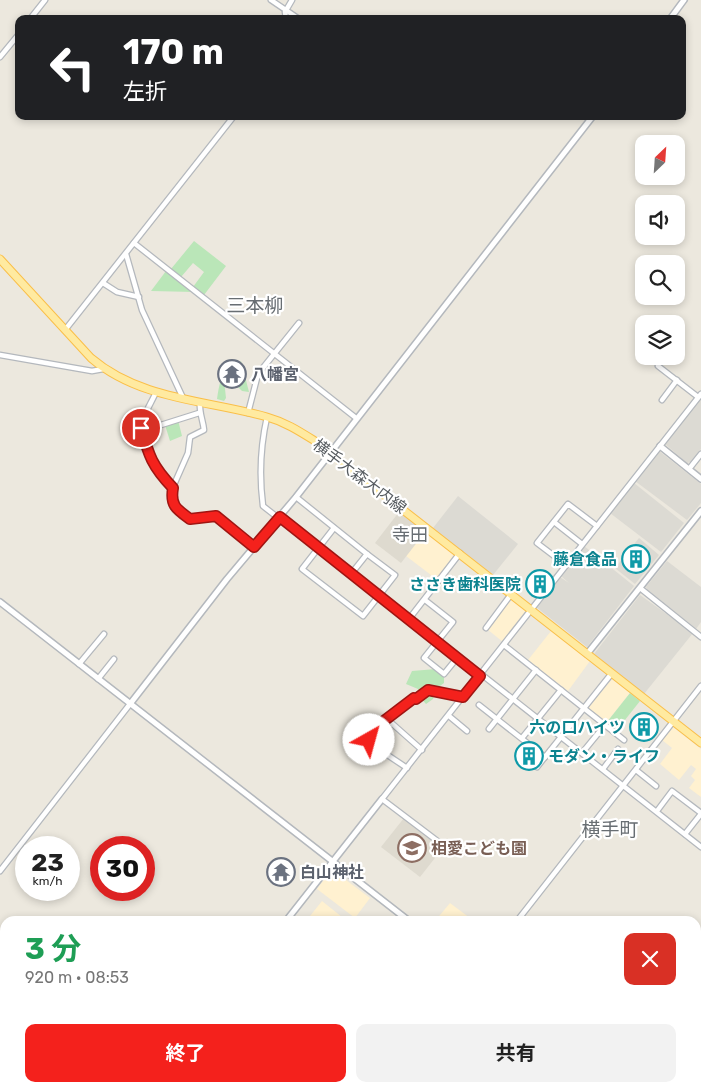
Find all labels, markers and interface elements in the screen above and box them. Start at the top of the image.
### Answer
text: 170 m [123,31,224,73]
icon: left [40,35,105,100]
text: 左折 [123,78,167,105]
north arrow [635,135,685,185]
map controls [635,135,685,365]
button: sound [635,195,685,245]
button: search [635,255,685,305]
district label: 三本柳 [226,294,284,317]
button: layers [635,315,685,365]
temple icon: 八幡宮 [217,359,247,389]
place label: 八幡宮 [251,365,299,384]
pin [120,407,162,449]
icon: arrive [127,414,155,442]
street label: 横手大森大内線 [309,435,410,518]
district label: 寺田 [392,524,428,546]
building icon: 藤倉食品 [621,544,651,574]
place label: 藤倉食品 [553,550,617,569]
building icon: ささき歯科医院 [525,569,555,599]
place label: ささき歯科医院 [409,575,521,594]
building icon: 六の口ハイツ [629,712,659,742]
position arrow [342,713,394,765]
place label: 六の口ハイツ [529,718,625,737]
building icon: モダン・ライフ [514,741,544,771]
place label: モダン・ライフ [548,747,660,766]
district label: 横手町 [581,818,639,841]
school or university icon: 相愛こども園 [397,833,427,863]
speed limit sign: 30 [90,836,155,901]
place label: 相愛こども園 [431,839,527,858]
text: 23 [31,848,64,877]
temple icon: 白山神社 [266,857,296,887]
place label: 白山神社 [300,863,364,882]
text: km/h [33,874,62,888]
text: 3 分 [25,931,81,967]
button: close [624,933,676,985]
text: 920 m · 08:53 [25,968,129,987]
button: 終了 [25,1024,346,1082]
button: 共有 [356,1024,676,1082]

